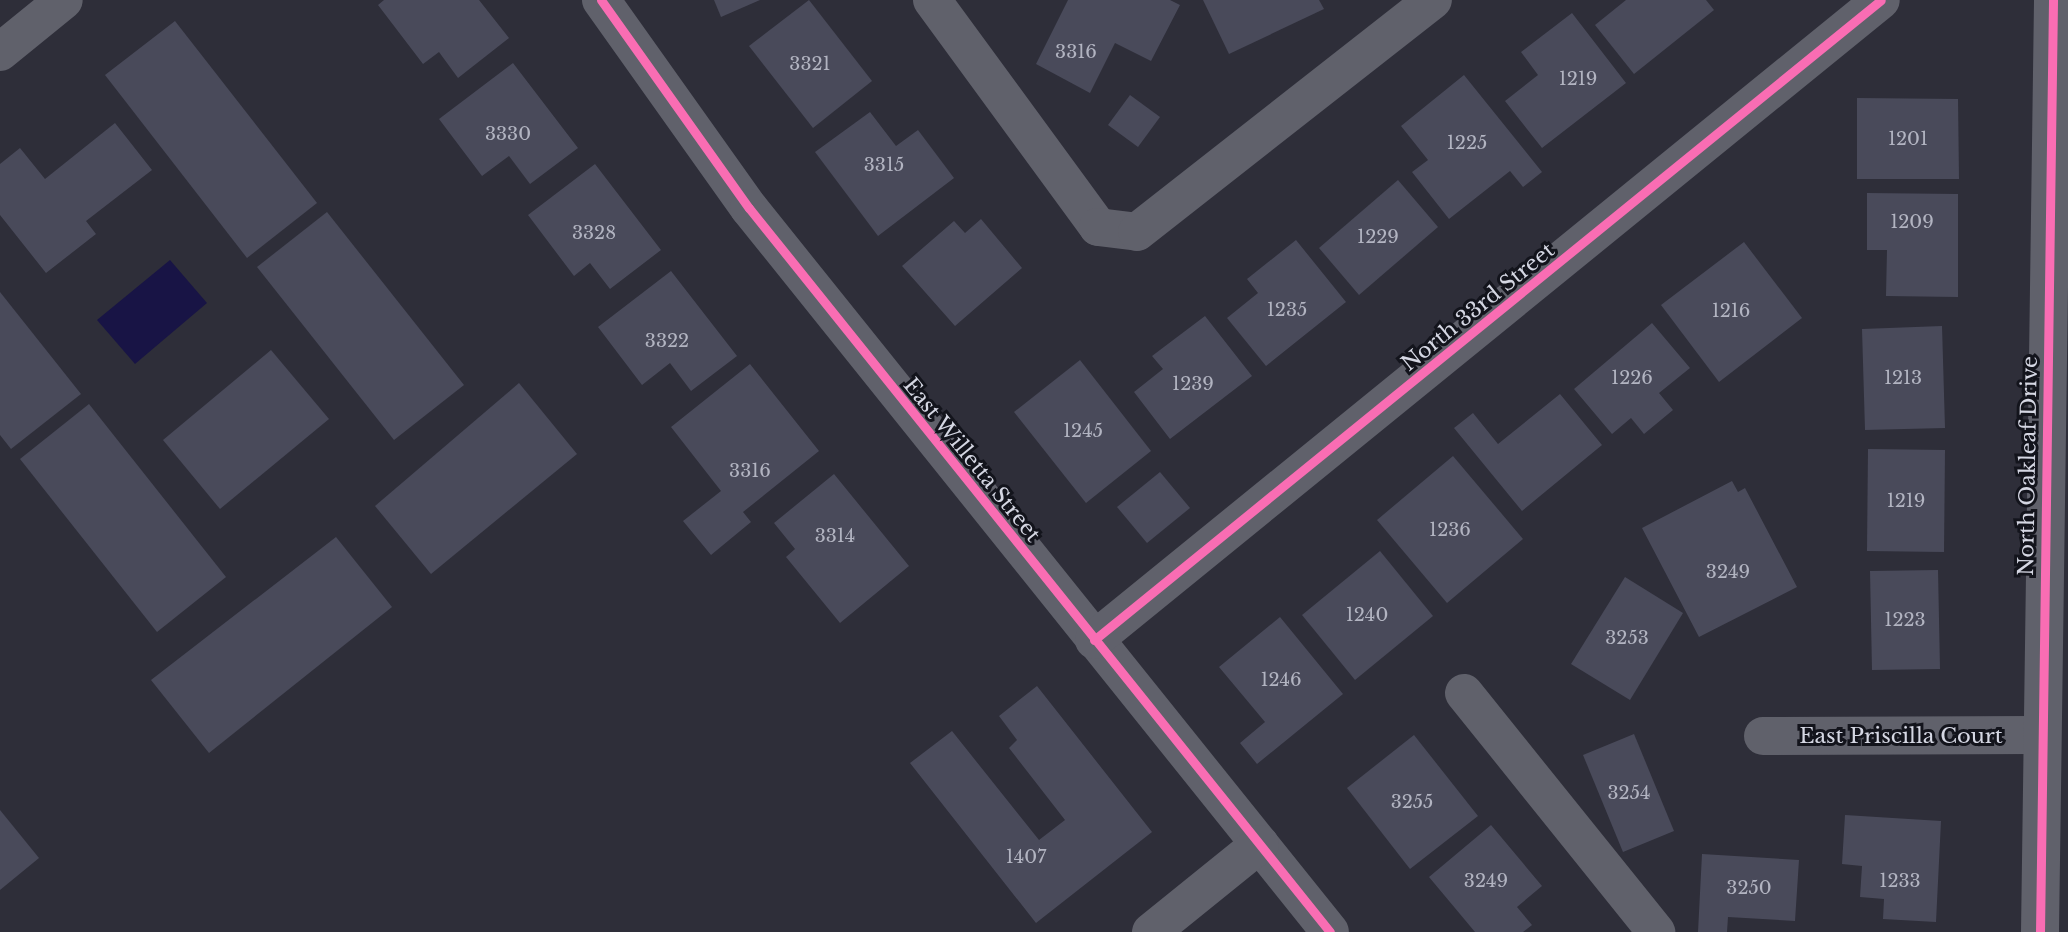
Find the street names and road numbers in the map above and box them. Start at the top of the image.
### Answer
street label: North 33rd Street [1396,238,1560,376]
street label: North Oakleaf Drive [2013,356,2043,576]
street label: East Willetta Street [898,373,1046,547]
street label: East Priscilla Court [1799,723,2003,749]

